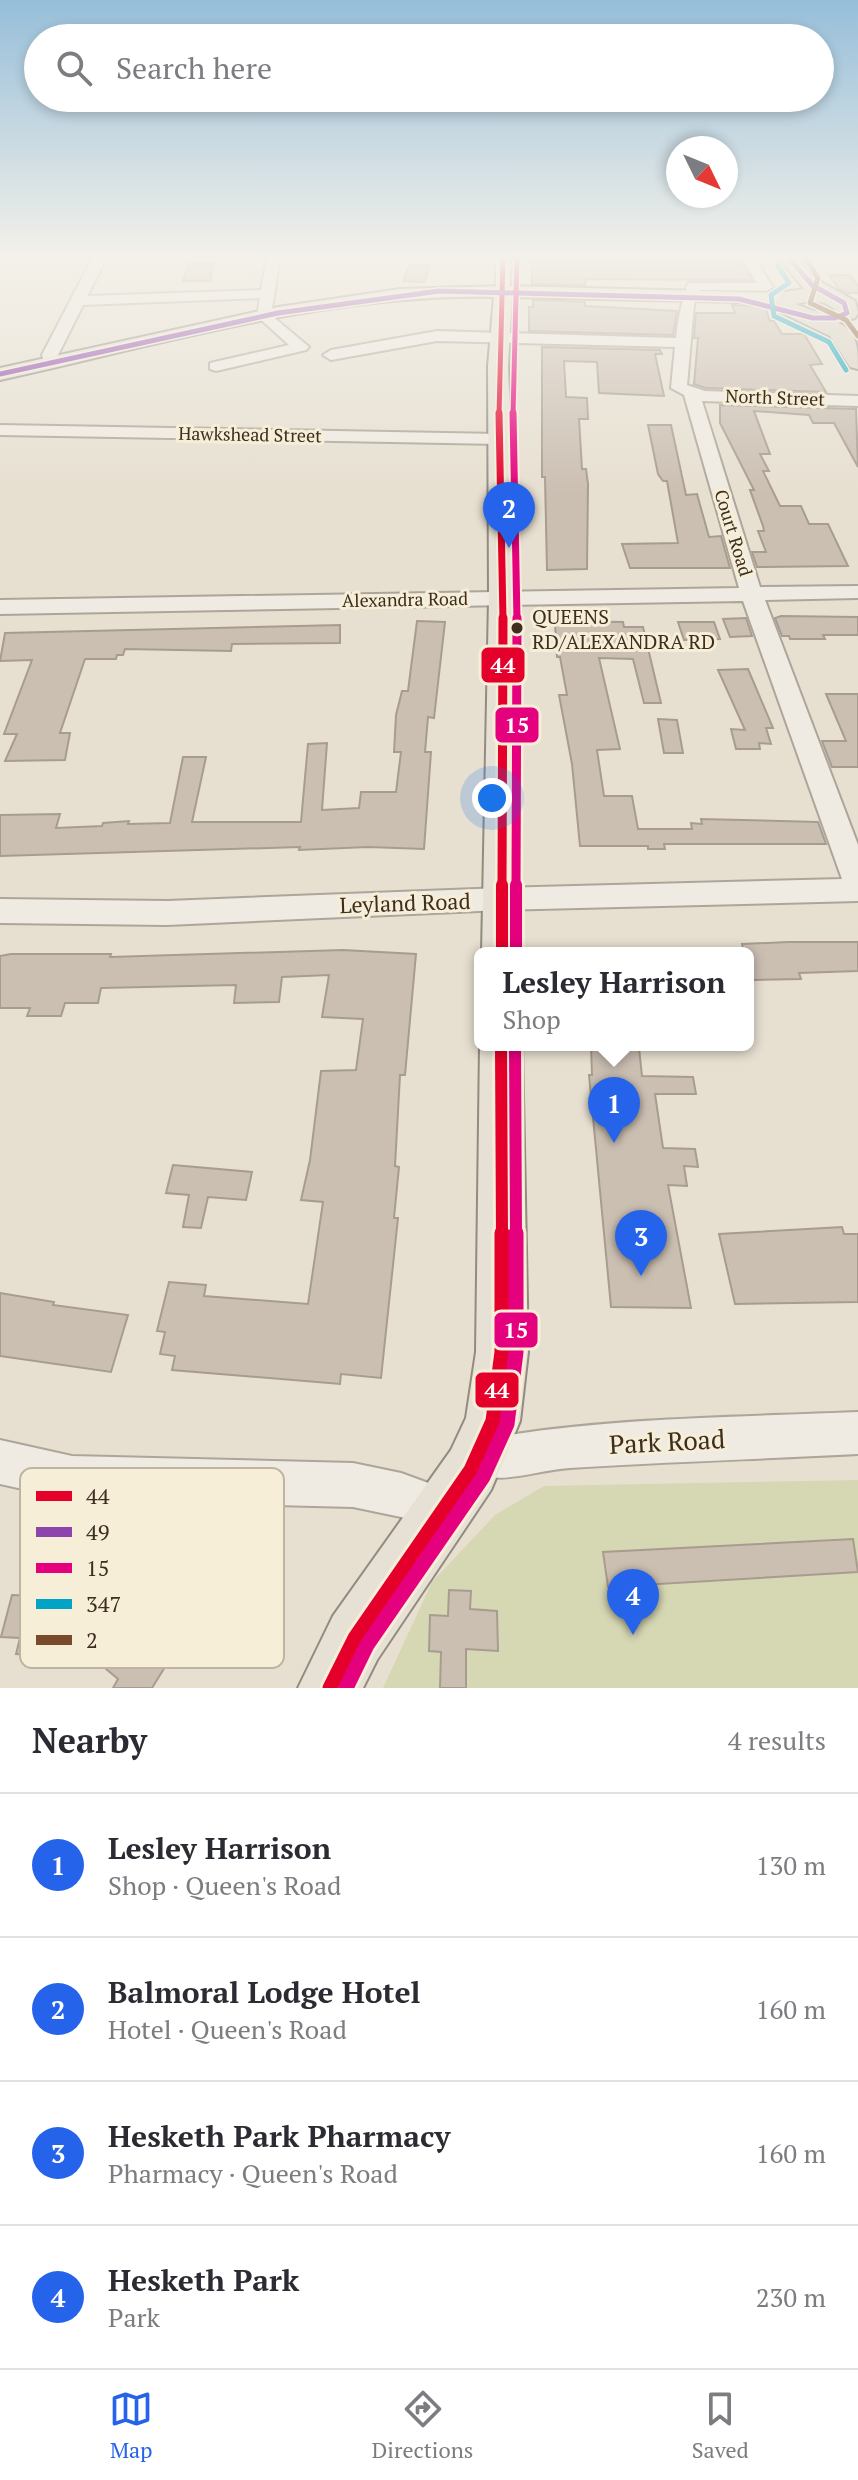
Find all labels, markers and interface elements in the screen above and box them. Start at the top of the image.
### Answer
search box [24,24,834,112]
icon: search [52,46,96,90]
text: Search here [116,48,272,88]
north arrow [666,136,738,208]
street label: North Street [725,383,826,411]
street label: Hawkshead Street [178,421,322,447]
pin: 2 [483,482,535,548]
street label: Court Road [709,486,759,579]
street label: Alexandra Road [342,586,468,612]
place label: QUEENS RD/ALEXANDRA RD [532,603,715,655]
marker: QUEENS RD/ALEXANDRA RD [509,620,525,636]
line badge: 44 [480,646,526,684]
text: 44 [491,650,516,679]
line badge: 15 [494,706,540,744]
text: 15 [505,710,529,739]
your location [472,778,512,818]
street label: Leyland Road [339,886,471,919]
popup [474,947,754,1051]
text: Lesley Harrison [503,962,725,1002]
text: Shop [503,1002,561,1036]
pin: 1 [588,1077,640,1143]
pin: 3 [615,1210,667,1276]
line badge: 15 [493,1311,539,1349]
text: 15 [504,1315,528,1344]
line badge: 44 [474,1371,520,1409]
text: 44 [485,1375,510,1404]
street label: Park Road [608,1421,726,1461]
legend [20,1468,284,1668]
text: 44 [86,1481,110,1510]
text: 49 [86,1517,109,1546]
text: 15 [86,1553,109,1582]
pin: 4 [607,1569,659,1635]
text: 347 [86,1589,121,1618]
text: 2 [86,1625,98,1654]
text: Nearby [32,1718,147,1763]
text: 4 results [728,1723,826,1757]
text: Lesley Harrison [108,1828,331,1868]
text: 1 [51,1848,65,1882]
text: 130 m [756,1848,826,1882]
text: Shop · Queen's Road [108,1868,342,1902]
text: Balmoral Lodge Hotel [108,1972,421,2012]
text: 2 [51,1992,65,2026]
text: 160 m [756,1992,826,2026]
text: Hotel · Queen's Road [108,2012,347,2046]
text: Hesketh Park Pharmacy [108,2116,450,2156]
text: 3 [51,2136,65,2170]
text: 160 m [756,2136,826,2170]
text: Pharmacy · Queen's Road [108,2156,398,2190]
text: Hesketh Park [108,2260,299,2300]
text: 4 [51,2280,65,2314]
text: 230 m [756,2280,826,2314]
text: Park [108,2300,160,2334]
tab: Map [109,2387,153,2464]
tab: Directions [372,2387,473,2464]
tab: Saved [692,2387,749,2464]

